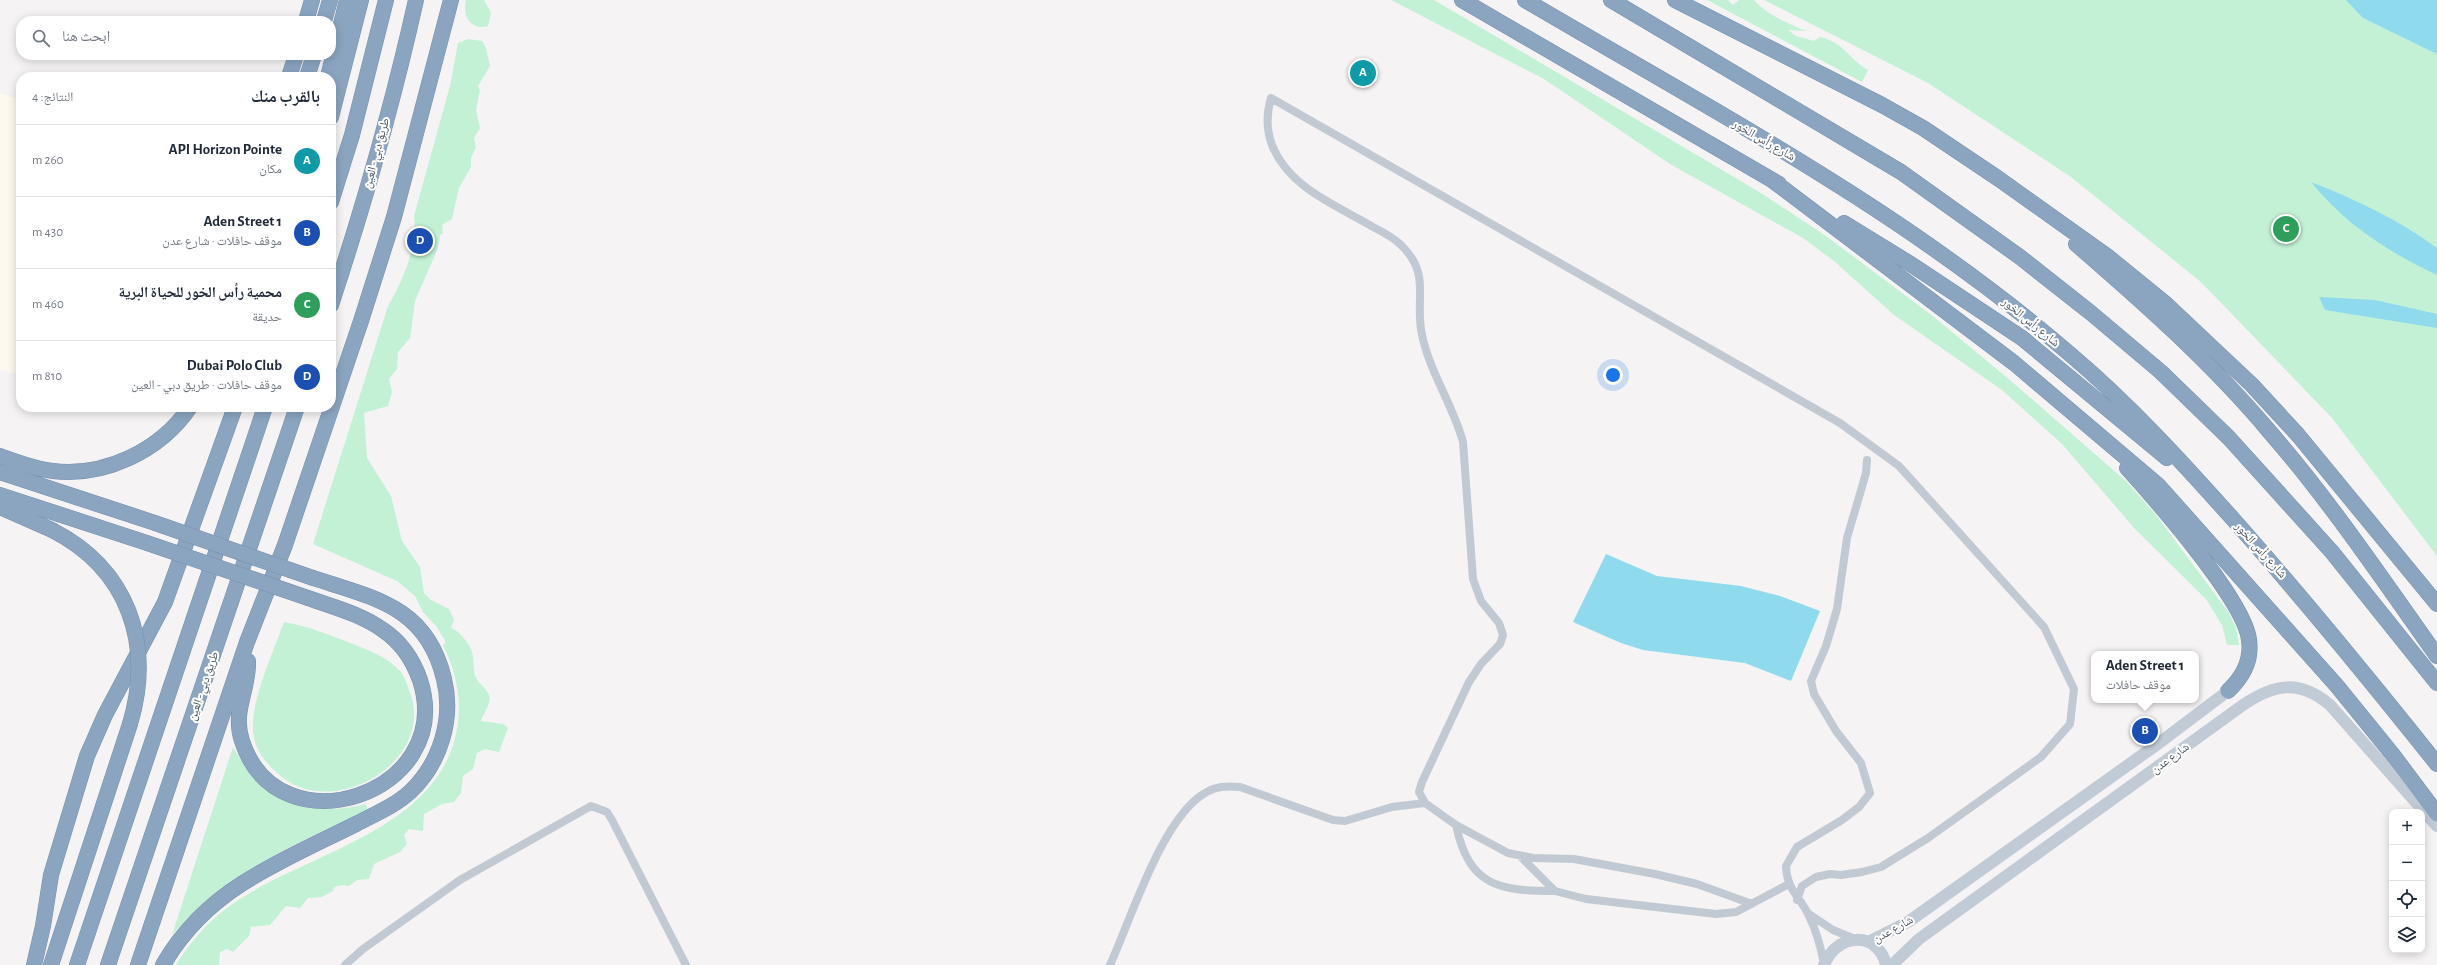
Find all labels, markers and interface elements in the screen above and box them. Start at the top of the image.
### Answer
search box [16,16,336,60]
icon: search [30,27,52,49]
text: ابحث هنا [62,29,110,44]
pin: A [1350,58,1376,88]
text: بالقرب منك [251,88,320,105]
text: النتائج: 4 [32,91,73,104]
street label: طريق دبي - العين [361,116,395,191]
street label: شارع رأس الخور [1729,116,1798,164]
text: API Horizon Pointe [169,142,282,157]
text: 260 m [32,154,63,167]
text: A [303,154,311,167]
text: مكان [259,163,282,176]
text: Aden Street 1 [203,214,282,229]
pin: C [2273,214,2299,244]
text: 430 m [32,226,63,239]
text: B [303,226,311,239]
pin: D [407,226,433,256]
text: موقف حافلات · شارع عدن [162,235,282,248]
text: محمية رأس الخور للحياة البرية [118,285,282,300]
street label: شارع رأس الخور [1998,294,2063,350]
text: 460 m [32,298,64,311]
text: C [304,298,310,311]
text: حديقة [252,311,282,324]
text: Dubai Polo Club [187,358,282,373]
your location [1603,365,1623,385]
text: 810 m [32,370,62,383]
text: D [303,370,311,383]
text: موقف حافلات · طريق دبي - العين [131,379,282,392]
street label: شارع رأس الخور [2231,519,2290,581]
street label: طريق دبي - العين [186,650,224,724]
popup [2091,651,2199,703]
text: Aden Street 1 [2106,658,2184,673]
text: موقف حافلات [2106,679,2171,692]
pin: B [2132,716,2158,746]
street label: شارع عدن [2149,740,2192,777]
map controls [2389,809,2425,953]
button: + [2389,809,2425,845]
button: − [2389,845,2425,881]
button: locate [2389,881,2425,917]
street label: شارع عدن [1871,913,1916,947]
button: layers [2389,917,2425,953]

